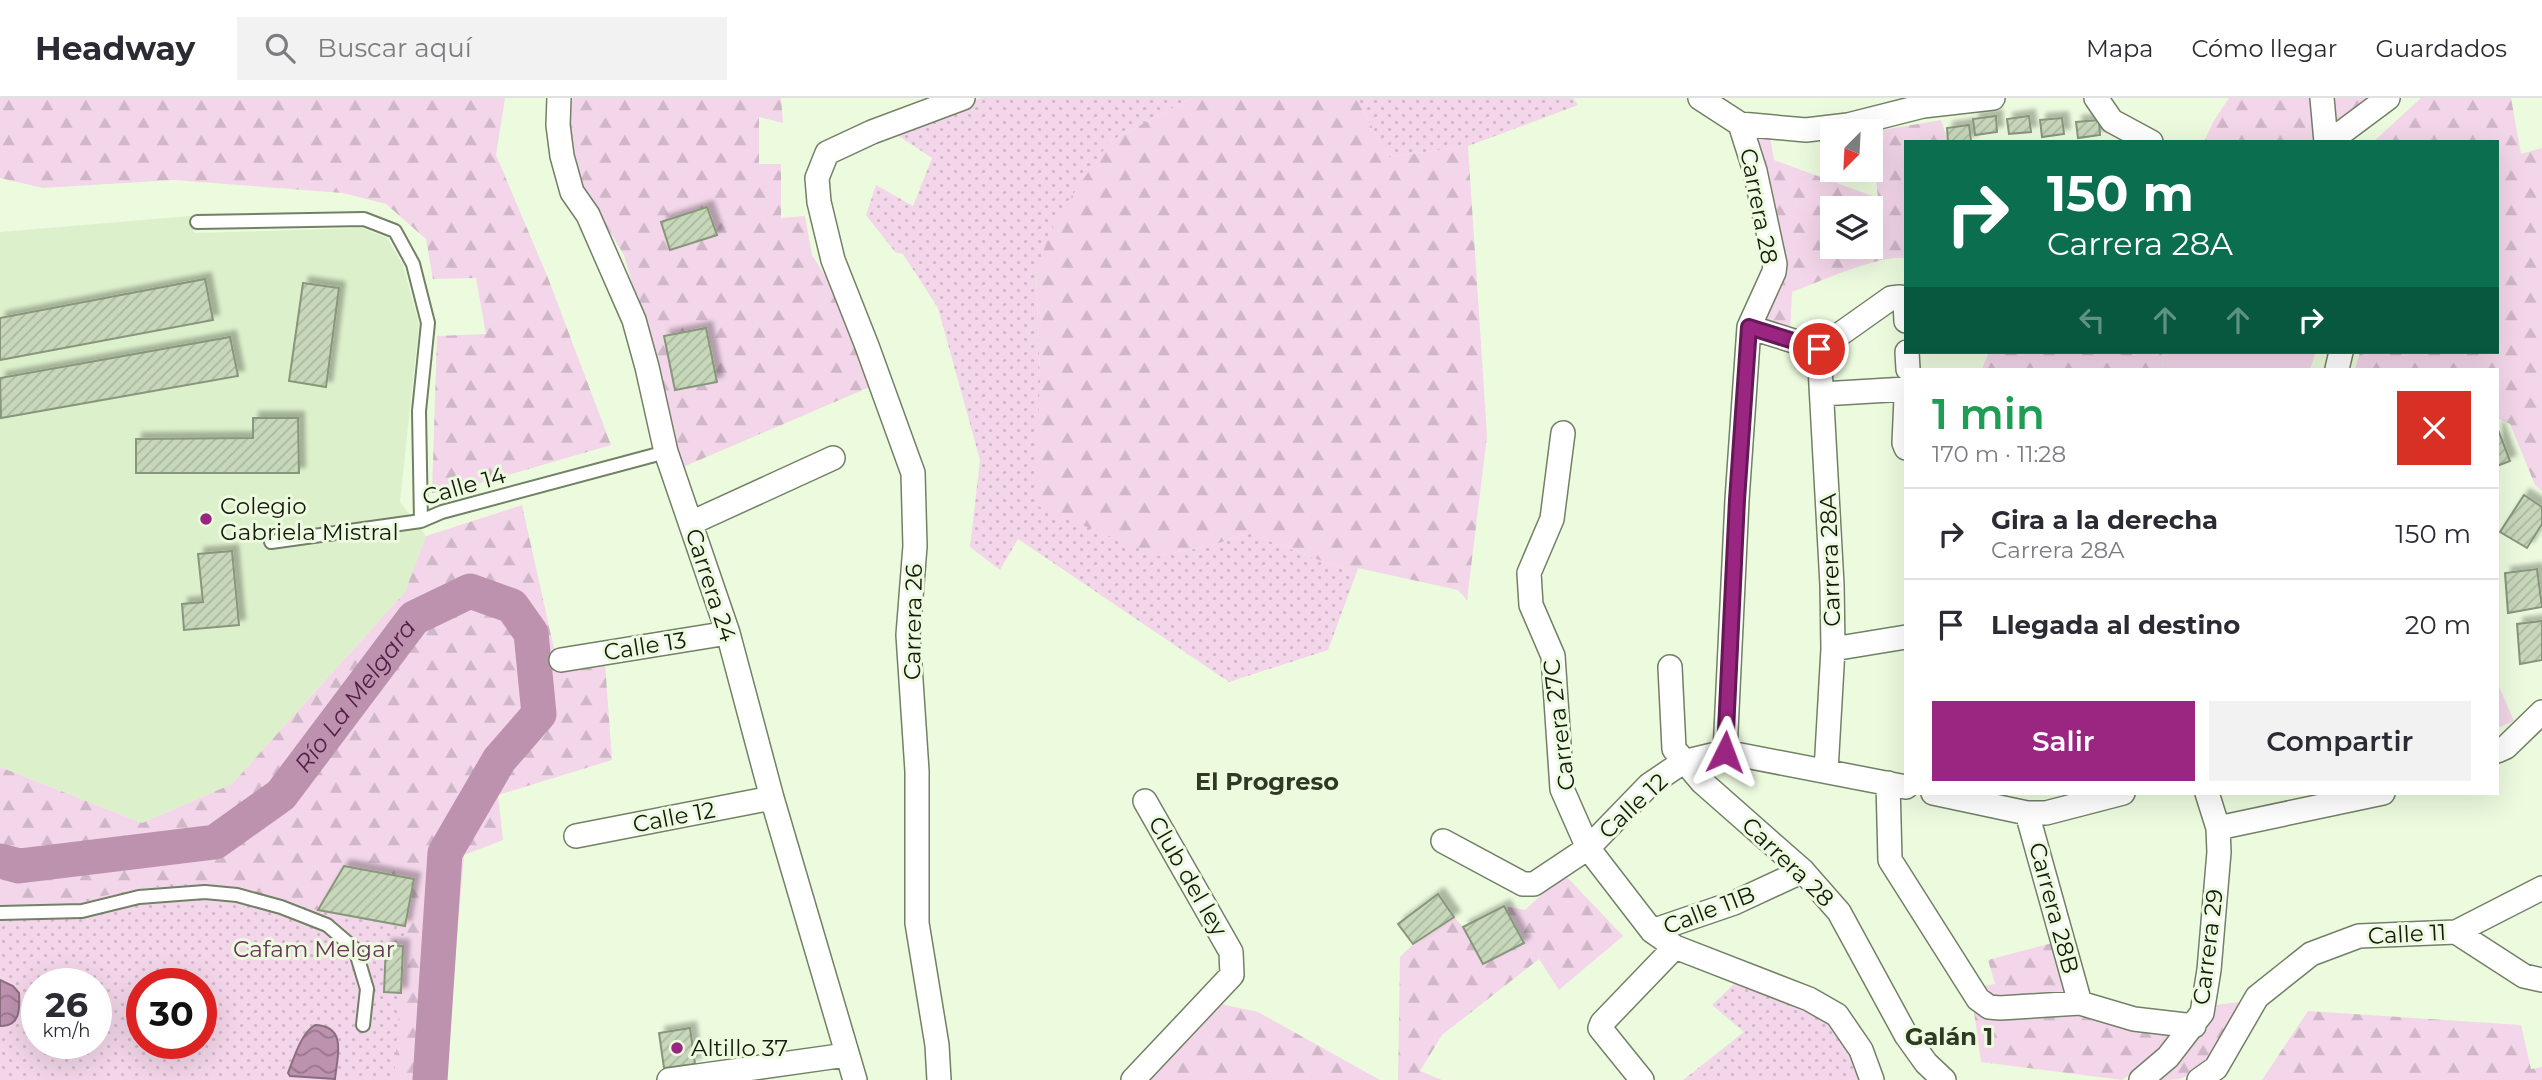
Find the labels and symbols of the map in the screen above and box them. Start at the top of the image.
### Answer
north arrow [1820,119,1883,182]
street label: Carrera 28 [1734,146,1784,266]
pin [1789,319,1849,379]
street label: Calle 14 [419,461,509,511]
place label: Colegio Gabriela Mistral [220,492,399,546]
street label: Carrera 28A [1814,492,1846,627]
marker: Colegio Gabriela Mistral [198,511,214,527]
street label: Carrera 24 [680,525,742,645]
street label: Carrera 26 [898,564,928,680]
water label: Río La Melgara [288,613,422,778]
street label: Calle 13 [602,626,688,666]
street label: Carrera 27C [1537,658,1581,792]
position arrow [1688,715,1762,789]
district label: El Progreso [1195,767,1339,796]
street label: Calle 12 [1593,767,1673,845]
street label: Calle 12 [630,795,718,839]
street label: Club del ley [1142,811,1234,941]
street label: Carrera 28 [1736,811,1840,913]
street label: Carrera 28B [2023,839,2085,977]
street label: Calle 11B [1659,880,1759,940]
street label: Carrera 29 [2187,887,2229,1007]
street label: Calle 11 [2367,918,2447,950]
park label: Cafam Melgar [233,935,395,963]
speed limit sign: 30 [126,968,217,1059]
district label: Galán 1 [1905,1022,1993,1051]
place label: Altillo 37 [691,1034,788,1062]
marker: Altillo 37 [669,1040,685,1056]

